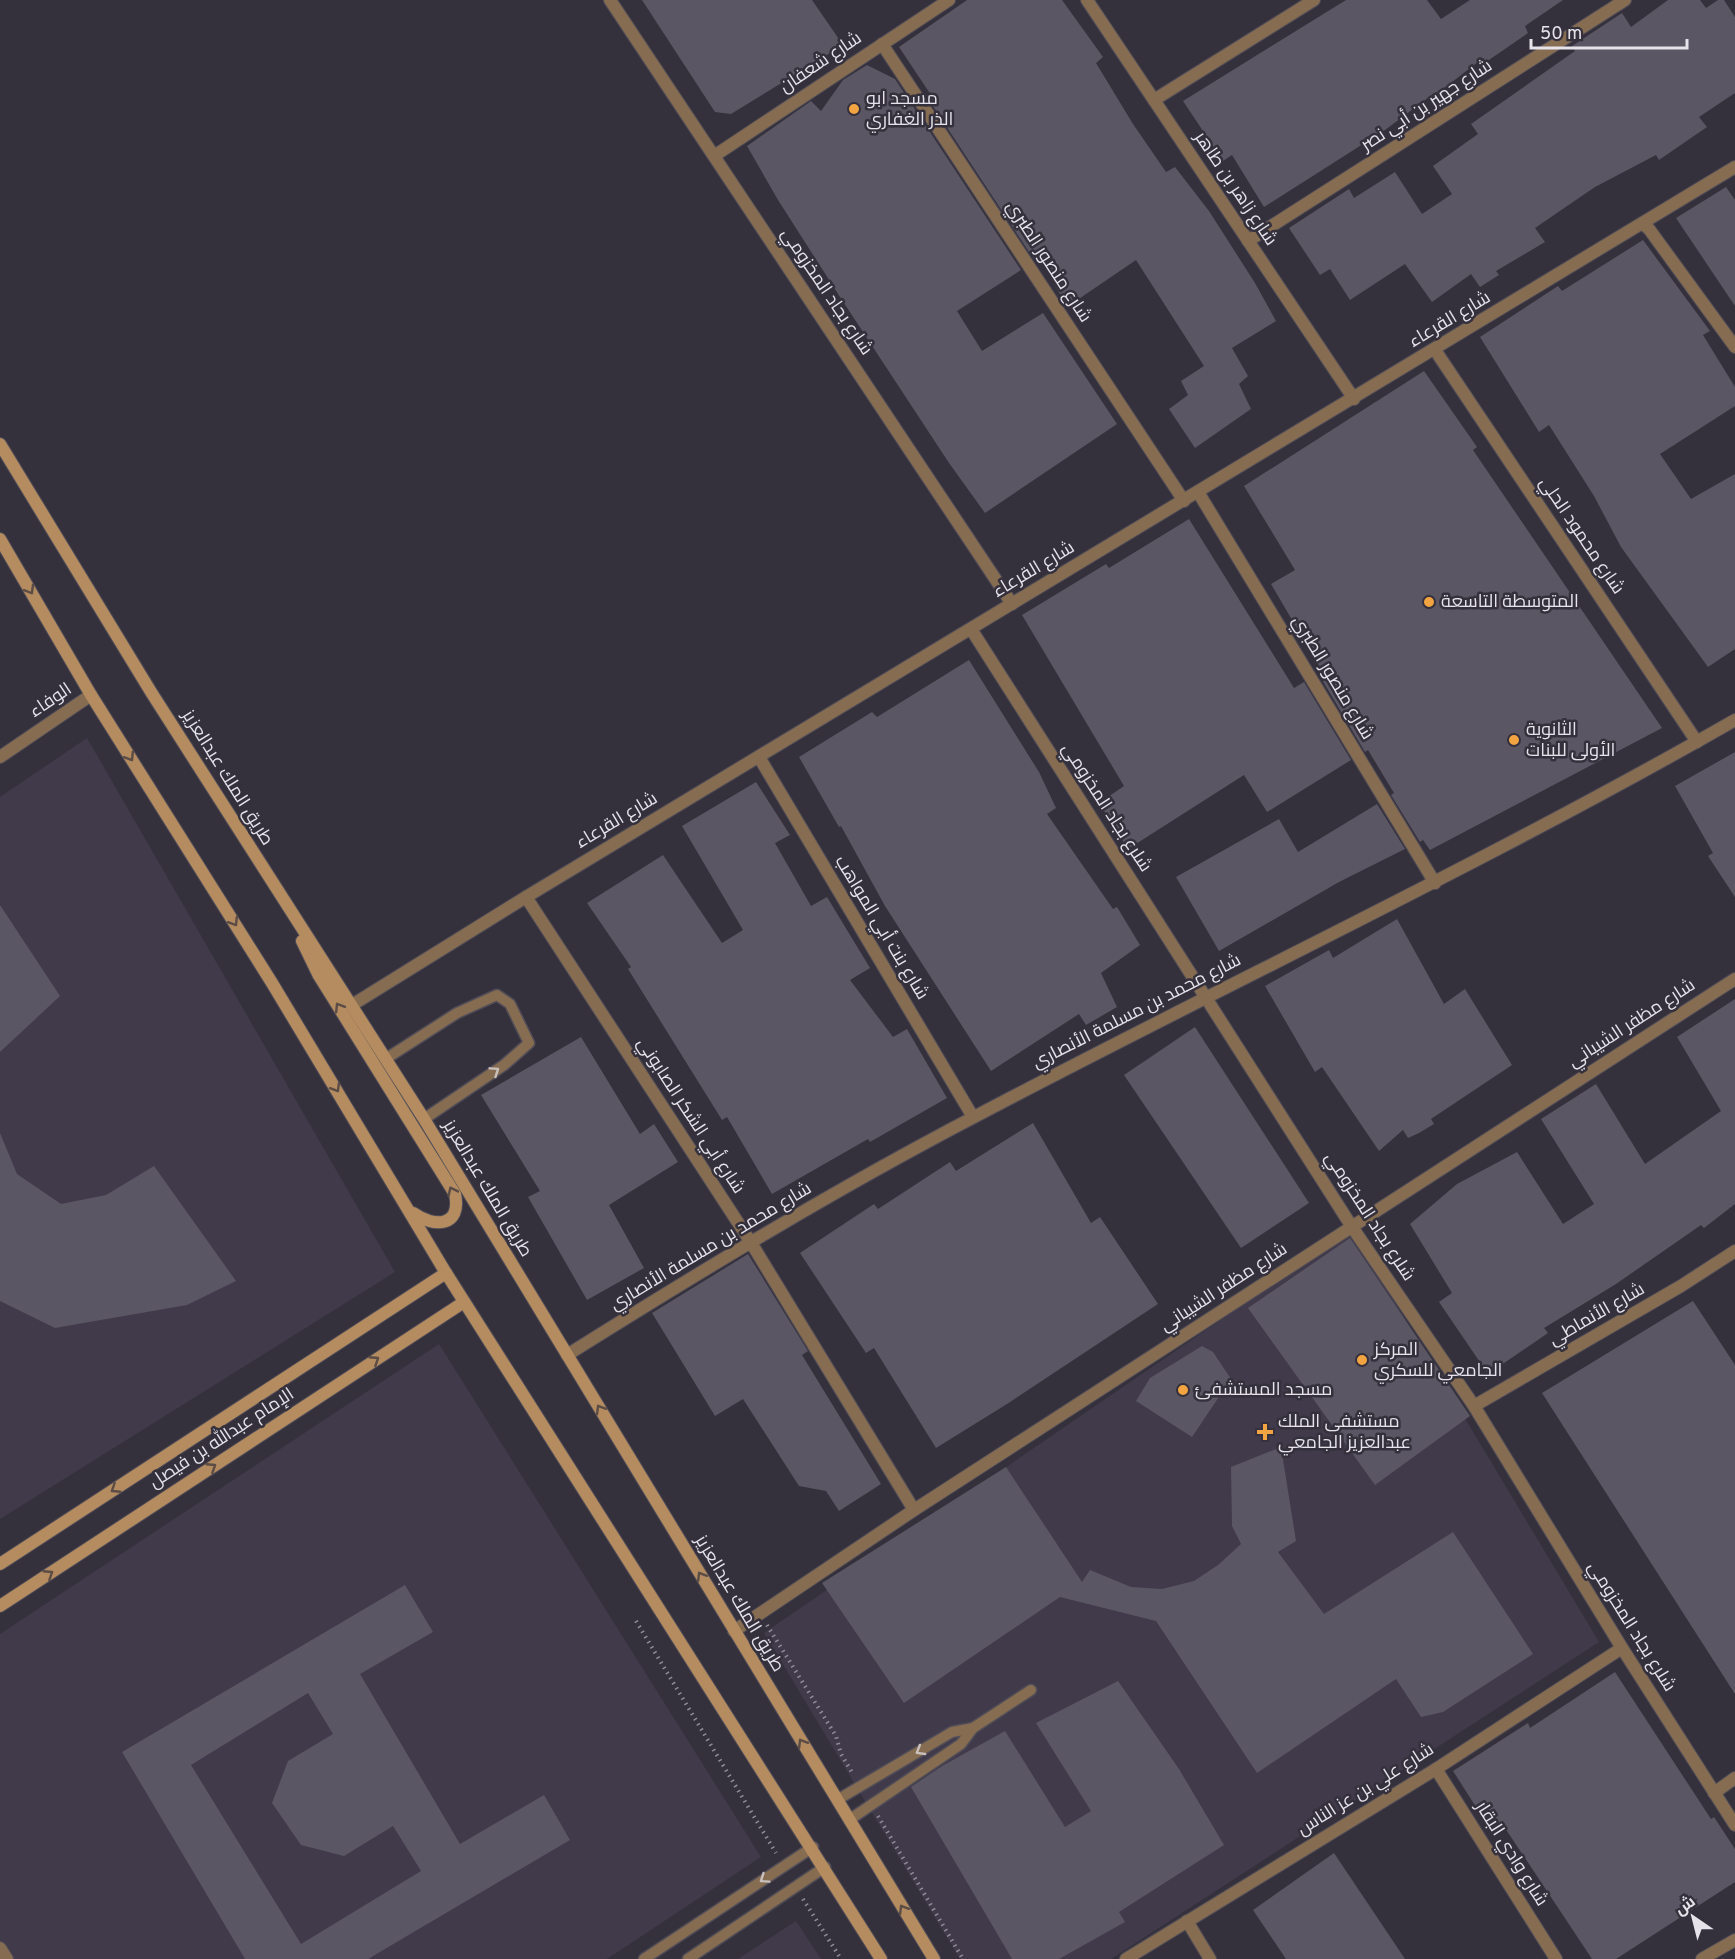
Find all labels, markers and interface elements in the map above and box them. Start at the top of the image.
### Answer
scale bar [1531,12,1687,50]
text: 50 m [1540,23,1582,46]
street label: شارع شعفان [776,27,866,99]
street label: شارع جهير بن أبي نصر [1356,54,1498,158]
place label: مسجد ابو الذر الغفاري [866,88,953,133]
marker: مسجد ابو الذر الغفاري [847,102,861,116]
street label: شارع زاهر بن طاهر [1188,127,1282,250]
street label: شارع منصور الطبري [999,197,1096,328]
street label: شارع بجاد المخزومي [774,224,877,361]
street label: شارع القرعاء [1405,287,1495,353]
street label: شارع محمود الحلي [1532,473,1629,600]
street label: شارع القرعاء [989,537,1079,603]
one-way arrow [22,584,34,594]
place label: المتوسطة التاسعة [1441,591,1579,614]
marker: المتوسطة التاسعة [1422,595,1436,609]
street label: شارع منصور الطبري [1285,612,1378,745]
street label: الوفاء [25,679,77,723]
street label: طريق الملك عبدالعزيز [175,705,278,850]
place label: الثانوية الأولى للبنات [1526,719,1615,763]
marker: الثانوية الأولى للبنات [1507,733,1521,747]
street label: شلرع بجاد المخزومي [1055,739,1156,877]
one-way arrow [123,751,135,761]
street label: شارع القرعاء [572,788,662,854]
street label: شارع بنت أبي المواهب [828,851,934,1005]
one-way arrow [227,915,238,926]
street label: شارع محمد بن مسلمة الأنصاري [1029,949,1246,1076]
street label: شارع مظفر الشيباني [1564,974,1701,1075]
one-way arrow [335,1003,347,1013]
street label: شارع أبي الشكر الصابوني [630,1033,750,1199]
one-way arrow [488,1067,499,1078]
one-way arrow [328,1082,340,1093]
street label: طريق الملك عبدالعزيز [437,1116,537,1262]
street label: شلرع بجاد المخزومي [1318,1148,1419,1286]
street label: شارع محمد بن مسلمة الأنصاري [606,1178,817,1317]
one-way arrow [447,1186,459,1197]
street label: شارع مظفر الشيباني [1156,1238,1293,1339]
street label: شارع الأنماطي [1545,1278,1650,1353]
place label: المركز الجامعي للسكري [1373,1339,1502,1384]
marker: المركز الجامعي للسكري [1355,1353,1369,1367]
one-way arrow [368,1356,379,1367]
place label: مسجد المستشفئ [1195,1379,1332,1402]
street label: الإمام عبدالله بن فيصل [144,1382,299,1494]
marker: مسجد المستشفئ [1176,1383,1190,1397]
one-way arrow [595,1405,607,1415]
place label: مستشفى الملك عبدالعزيز الجامعي [1278,1411,1411,1456]
marker: مستشفى الملك عبدالعزيز الجامعي [1256,1423,1274,1441]
one-way arrow [205,1463,216,1474]
one-way arrow [111,1481,122,1492]
street label: طريق الملك عبدالعزيز [689,1531,789,1677]
street label: شلرع بجاد المخزومي [1581,1558,1680,1697]
one-way arrow [42,1570,53,1581]
one-way arrow [696,1572,708,1582]
one-way arrow [797,1739,809,1749]
street label: شارع علي بن عز الناس [1293,1739,1439,1842]
one-way arrow [916,1744,926,1755]
street label: شارع وادي البقار [1468,1796,1552,1911]
one-way arrow [760,1872,770,1884]
north arrow [1663,1887,1723,1947]
text: ش [1671,1892,1700,1920]
one-way arrow [899,1905,911,1915]

